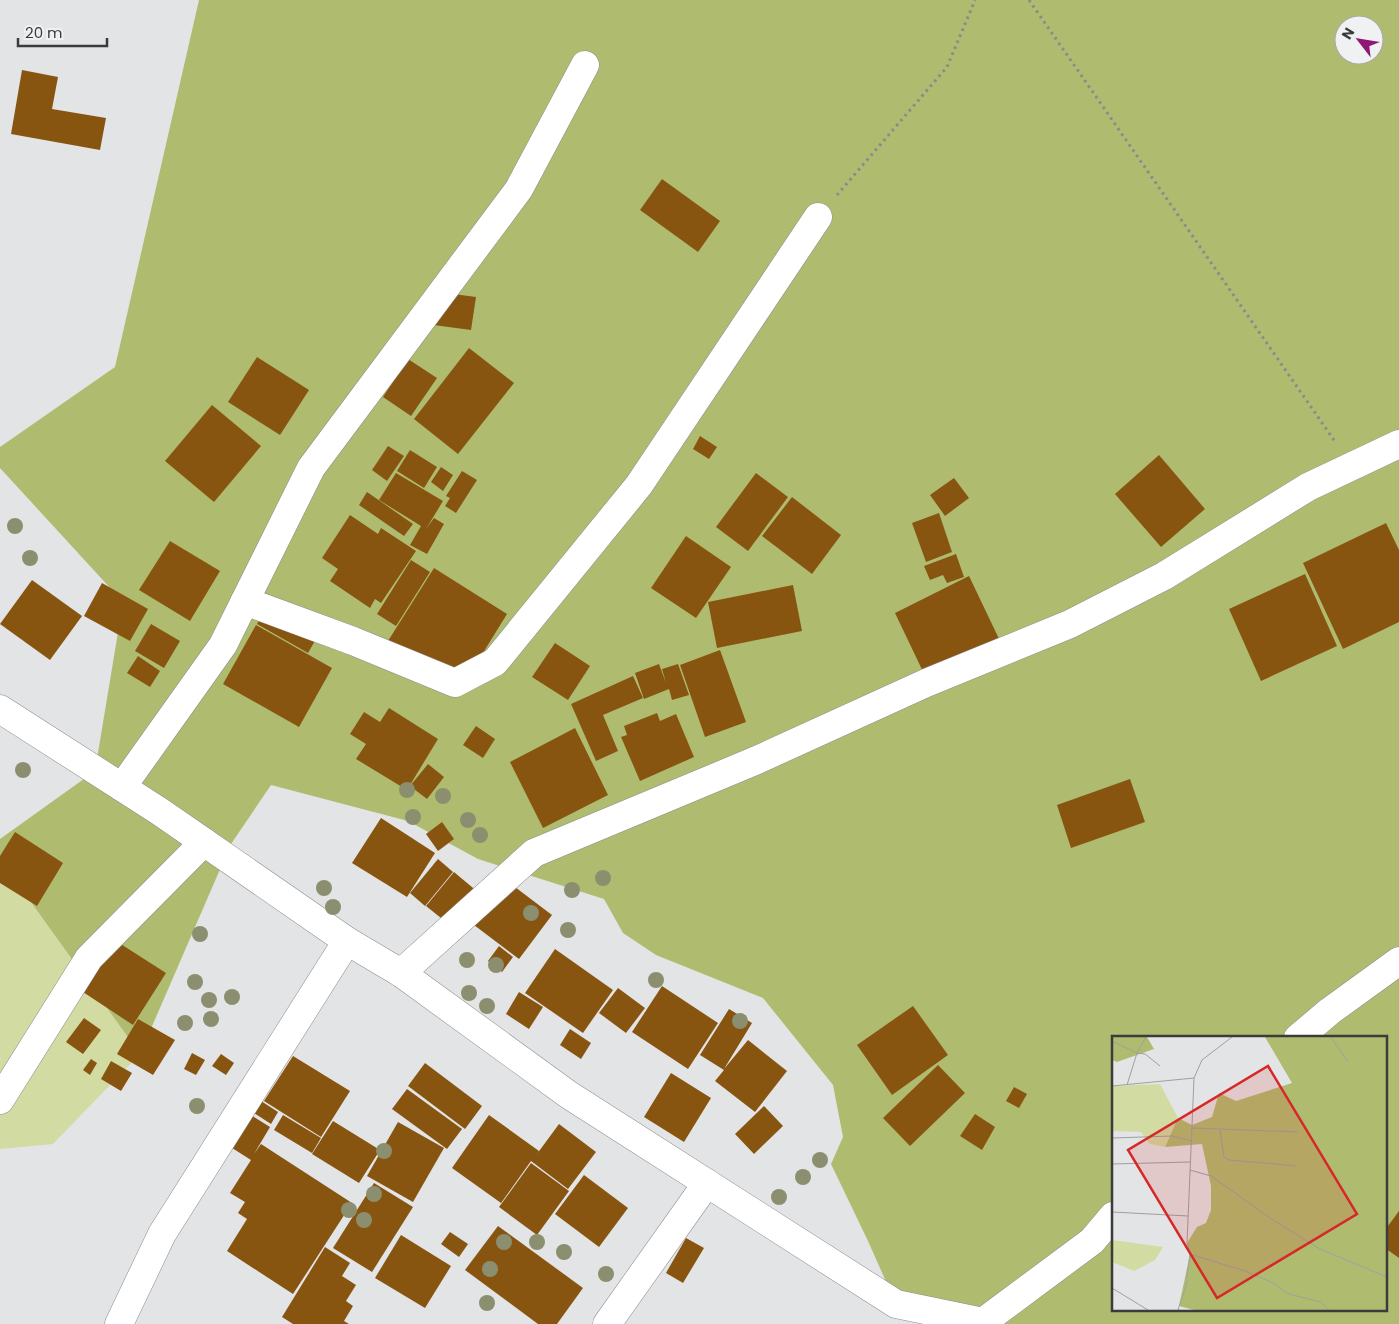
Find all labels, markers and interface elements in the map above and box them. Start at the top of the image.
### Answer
scale bar [18,15,106,47]
north arrow [1334,15,1384,65]
text: 20 m [25,22,63,43]
text: N [1337,24,1359,43]
inset map [1112,1036,1386,1312]

